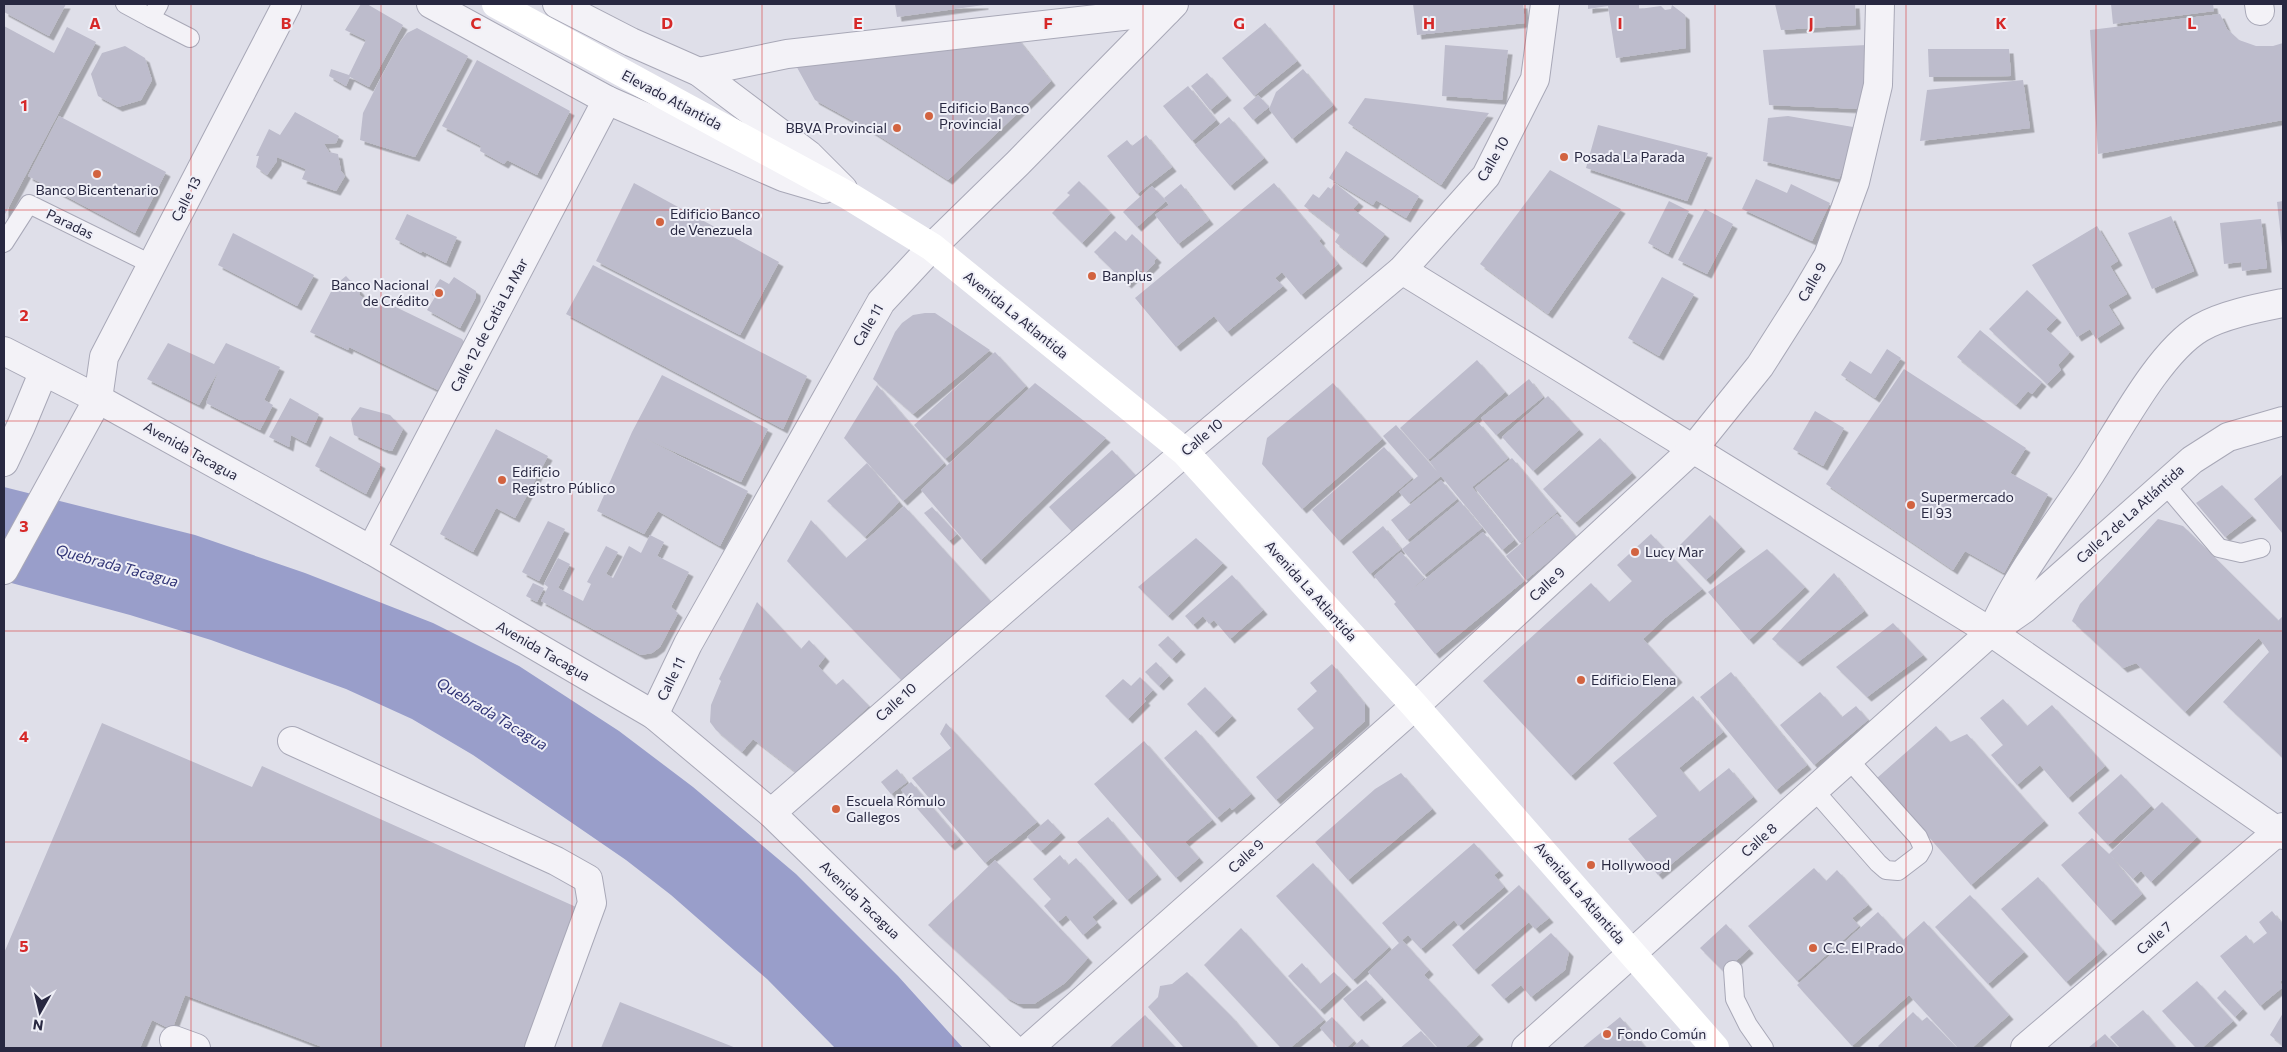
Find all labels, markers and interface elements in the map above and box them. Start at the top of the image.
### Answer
text: A [89,13,101,32]
text: B [281,13,292,32]
text: C [471,13,482,32]
text: D [661,13,673,32]
text: E [853,13,863,32]
text: F [1043,13,1053,32]
text: G [1233,13,1245,32]
text: H [1423,13,1435,32]
text: I [1617,13,1623,32]
text: J [1808,13,1814,32]
text: K [1995,13,2007,32]
text: L [2187,13,2197,32]
street label: Elevado Atlantida [619,66,725,133]
text: 1 [20,95,28,114]
place label: Edificio Banco Provincial [939,99,1029,132]
marker: Edificio Banco Provincial [923,110,935,122]
place label: BBVA Provincial [786,119,887,136]
marker: BBVA Provincial [891,122,903,134]
street label: Calle 10 [1473,133,1512,184]
place label: Posada La Parada [1574,148,1685,165]
marker: Posada La Parada [1558,151,1570,163]
marker: Banco Bicentenario [91,168,103,180]
street label: Calle 13 [167,173,204,224]
place label: Banco Bicentenario [35,181,159,198]
street label: Paradas [44,205,97,242]
place label: Edificio Banco de Venezuela [670,205,760,238]
marker: Edificio Banco de Venezuela [654,216,666,228]
street label: Calle 12 de Catia La Mar [446,255,531,395]
street label: Calle 9 [1794,259,1830,304]
street label: Avenida La Atlantida [961,267,1072,362]
place label: Banplus [1102,267,1152,284]
marker: Banplus [1086,270,1098,282]
place label: Banco Nacional de Crédito [331,276,429,309]
marker: Banco Nacional de Crédito [433,287,445,299]
street label: Calle 11 [849,301,886,349]
text: 2 [19,305,29,324]
street label: Calle 10 [1177,414,1226,459]
street label: Avenida Tacagua [141,418,241,484]
street label: Calle 2 de La Atlántida [2072,461,2187,566]
place label: Edificio Registro Público [512,463,615,496]
marker: Edificio Registro Público [496,474,508,486]
place label: Supermercado El 93 [1921,488,2014,521]
marker: Supermercado El 93 [1905,499,1917,511]
text: 3 [19,516,29,535]
street label: Avenida La Atlantida [1262,537,1361,645]
water label: Quebrada Tacagua [54,540,181,590]
place label: Lucy Mar [1645,543,1704,560]
marker: Lucy Mar [1629,546,1641,558]
street label: Calle 9 [1525,563,1568,604]
street label: Avenida Tacagua [493,617,593,684]
street label: Calle 11 [653,654,688,703]
place label: Edificio Elena [1591,671,1676,688]
water label: Quebrada Tacagua [434,673,551,753]
marker: Edificio Elena [1575,674,1587,686]
street label: Calle 10 [872,679,920,724]
text: 4 [19,726,29,745]
place label: Escuela Rómulo Gallegos [846,792,946,825]
marker: Escuela Rómulo Gallegos [830,803,842,815]
street label: Calle 8 [1737,819,1780,860]
street label: Calle 9 [1224,835,1267,876]
street label: Avenida La Atlantida [1531,838,1629,947]
place label: Hollywood [1601,856,1670,873]
street label: Avenida Tacagua [817,857,904,942]
marker: Hollywood [1585,859,1597,871]
street label: Calle 7 [2132,918,2175,958]
text: 5 [19,936,29,955]
place label: C.C. El Prado [1823,939,1904,956]
marker: C.C. El Prado [1807,942,1819,954]
north arrow [15,987,65,1037]
text: N [32,1016,45,1035]
place label: Fondo Común [1617,1025,1706,1042]
marker: Fondo Común [1601,1028,1613,1040]

